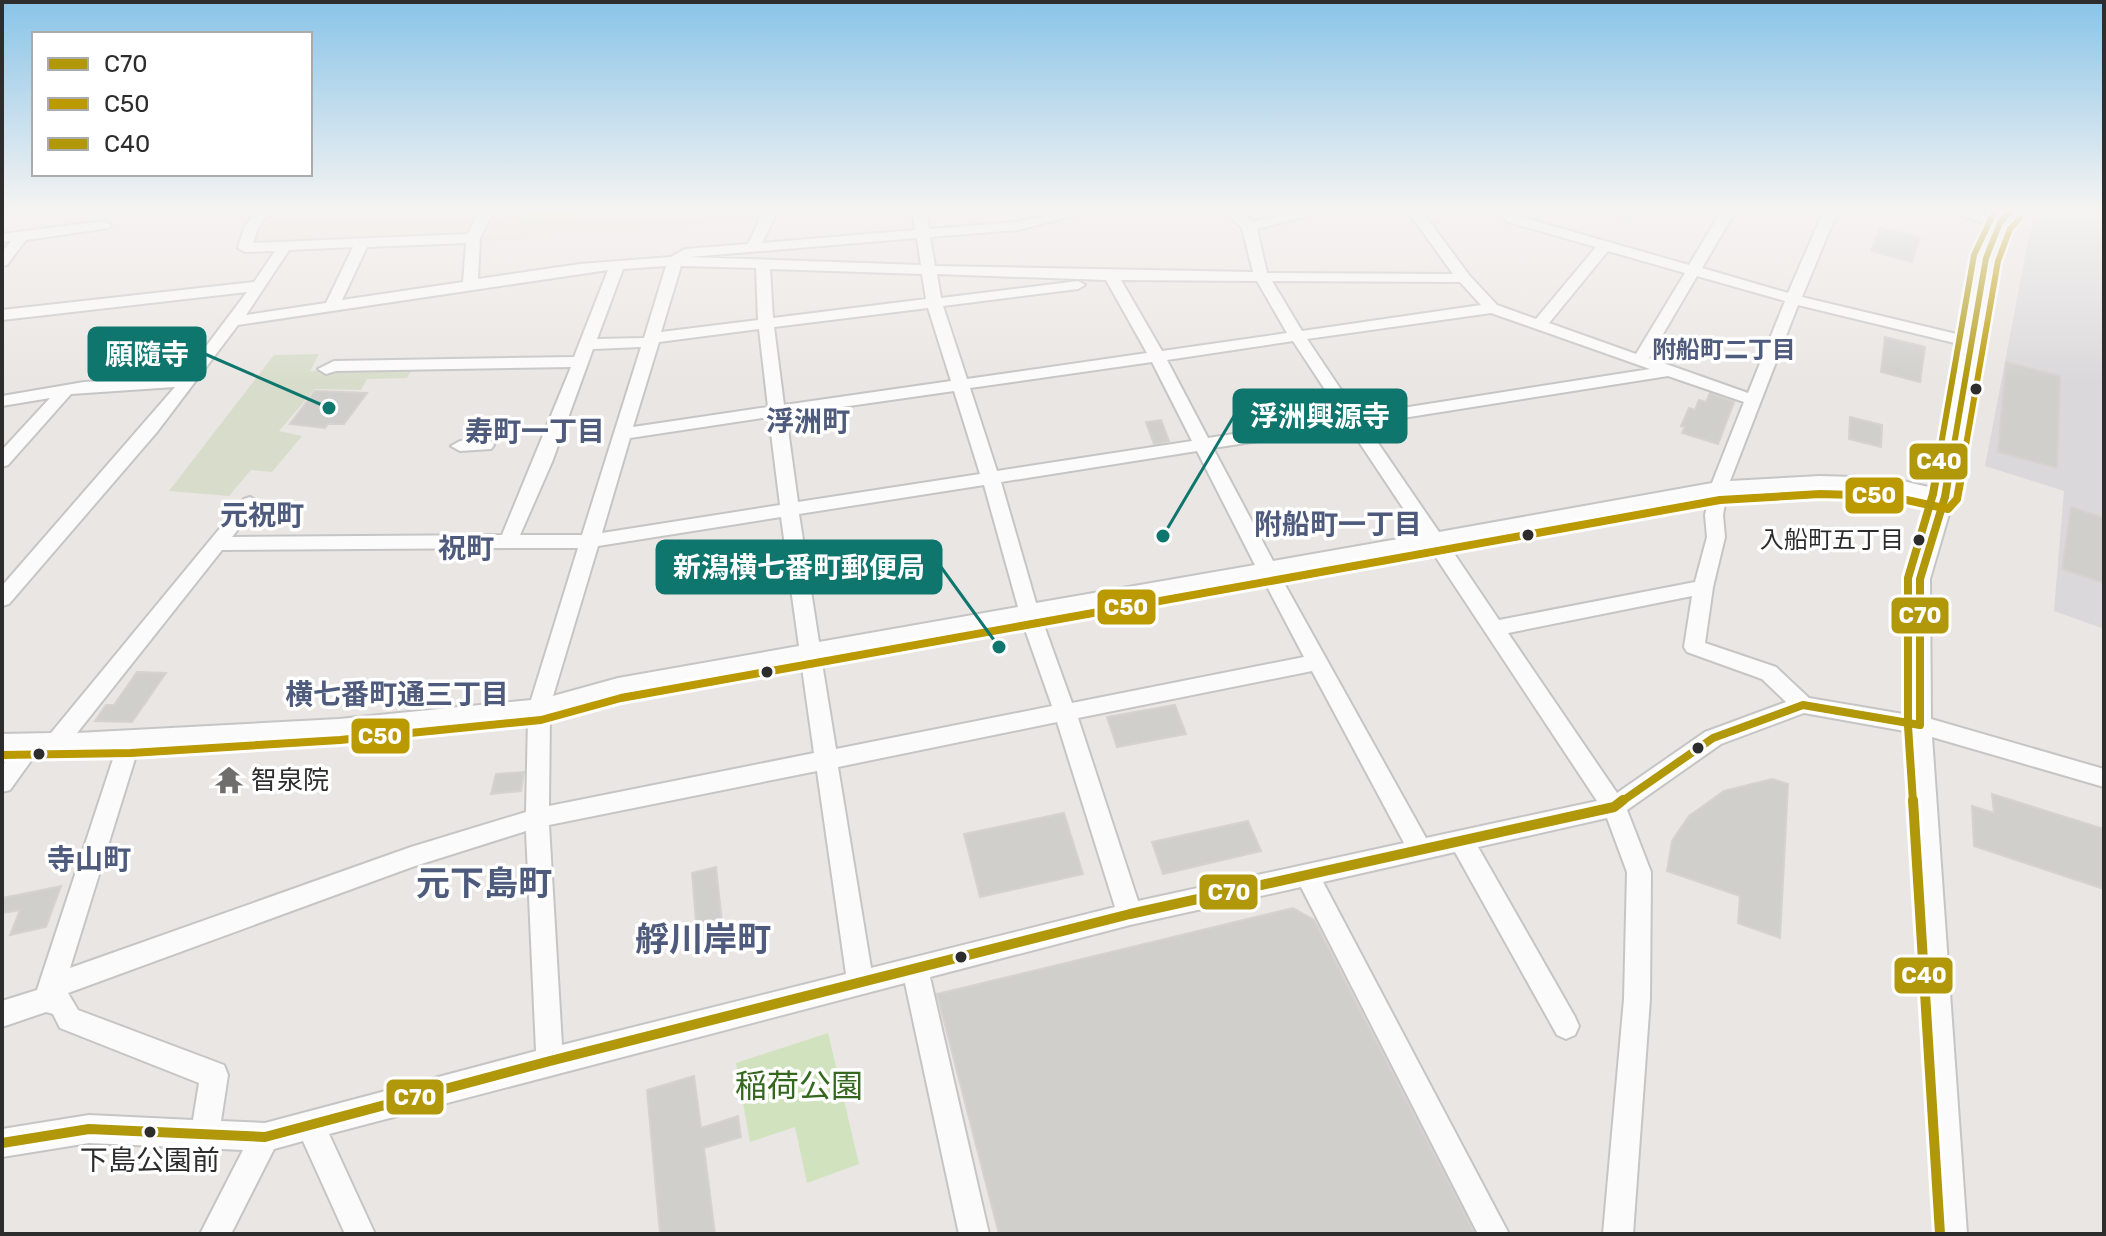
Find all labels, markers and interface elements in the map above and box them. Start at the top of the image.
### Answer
legend [32,32,312,176]
text: C70 [104,50,148,78]
text: C50 [104,90,149,118]
text: C40 [104,130,150,158]
callout: 願隨寺 [89,328,205,380]
district label: 附船町二丁目 [1652,336,1796,364]
text: 願隨寺 [105,338,189,371]
unlabelled marker [1968,381,1984,397]
callout: 浮洲興源寺 [1234,390,1406,442]
text: 浮洲興源寺 [1250,400,1390,433]
district label: 浮洲町 [766,405,850,438]
district label: 寿町一丁目 [465,415,605,448]
line badge: C40 [1908,442,1969,481]
text: C40 [1916,448,1962,475]
line badge: C50 [1844,476,1905,515]
text: C50 [1852,482,1896,509]
district label: 元祝町 [220,499,304,532]
district label: 附船町一丁目 [1254,508,1422,541]
place label: 入船町五丁目 [1760,526,1904,554]
unlabelled marker [1520,527,1536,543]
district label: 祝町 [438,532,494,565]
marker: 入船町五丁目 [1911,532,1927,548]
callout: 新潟横七番町郵便局 [657,541,941,593]
text: 新潟横七番町郵便局 [673,551,925,584]
line badge: C50 [1096,588,1157,626]
text: C50 [1104,594,1148,621]
line badge: C70 [1890,596,1950,635]
text: C70 [1898,602,1942,629]
unlabelled marker [759,664,775,680]
district label: 横七番町通三丁目 [285,678,509,711]
line badge: C50 [350,717,411,755]
text: C50 [358,723,402,750]
unlabelled marker [1690,740,1706,756]
unlabelled marker [31,746,47,762]
temple icon: 智泉院 [214,765,244,795]
place label: 智泉院 [251,765,329,796]
district label: 寺山町 [47,843,131,876]
district label: 元下島町 [416,863,552,904]
line badge: C70 [1198,873,1259,911]
text: C70 [1207,879,1251,906]
district label: 艀川岸町 [635,919,771,960]
unlabelled marker [953,949,969,965]
line badge: C40 [1893,956,1954,995]
text: C40 [1901,962,1947,989]
park label: 稲荷公園 [735,1067,863,1105]
line badge: C70 [385,1078,445,1116]
text: C70 [393,1084,437,1111]
marker: 下島公園前 [142,1124,158,1140]
place label: 下島公園前 [80,1144,220,1177]

